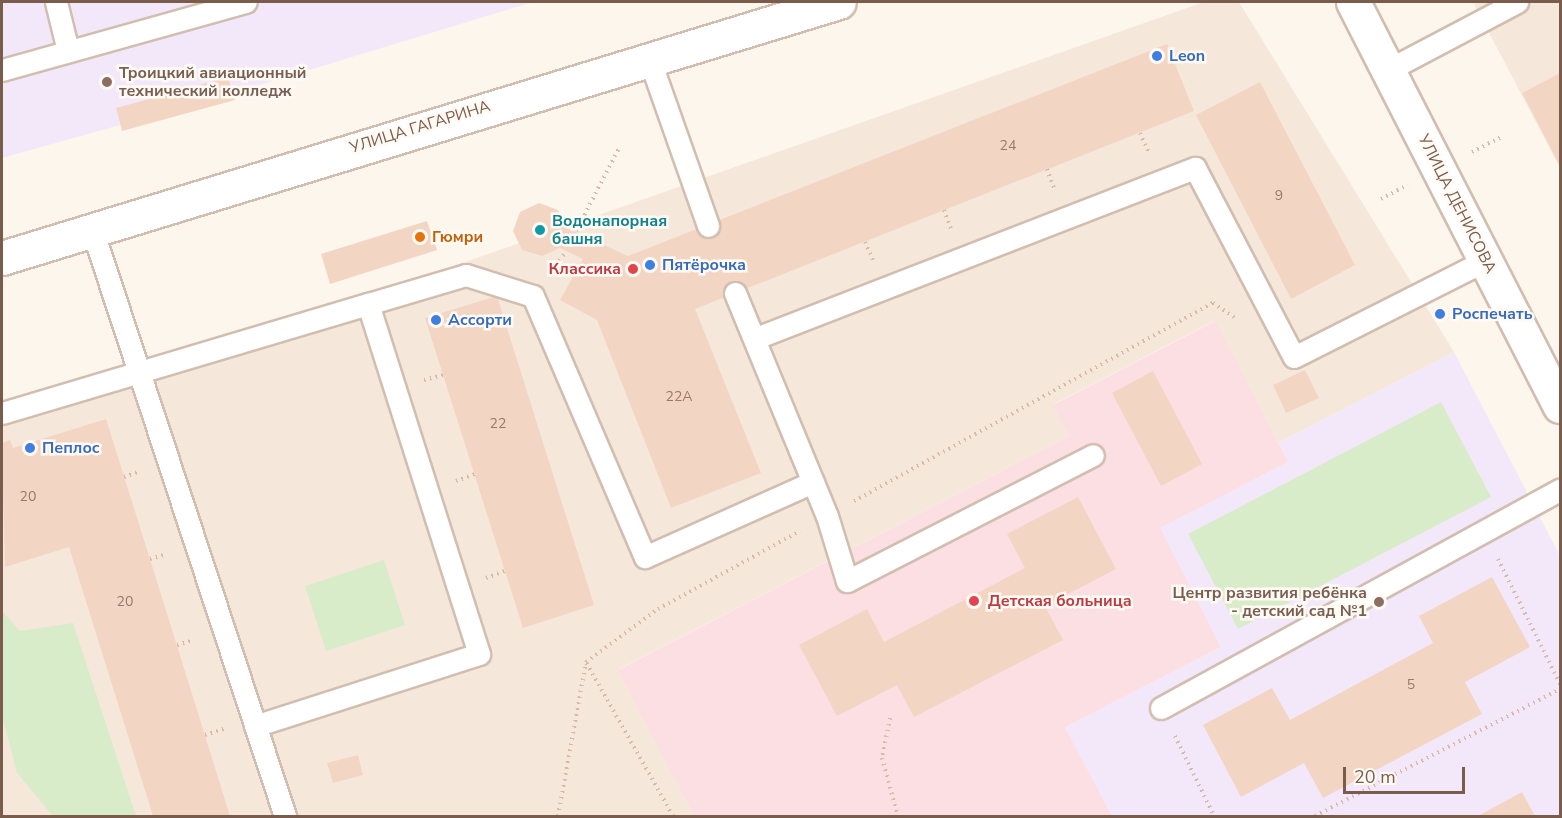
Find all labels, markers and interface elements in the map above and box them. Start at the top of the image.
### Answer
place label: Leon [1169,46,1205,66]
marker: Leon [1150,49,1164,63]
place label: Троицкий авиационный технический колледж [119,63,306,101]
marker: Троицкий авиационный технический колледж [100,75,114,89]
street label: УЛИЦА ГАГАРИНА [347,96,493,158]
street label: УЛИЦА ДЕНИСОВА [1414,131,1500,277]
house number: 24 [1000,138,1016,154]
house number: 9 [1275,188,1283,204]
place label: Водонапорная башня [552,211,667,249]
marker: Водонапорная башня [533,223,547,237]
place label: Гюмри [432,227,483,247]
marker: Гюмри [413,230,427,244]
place label: Пятёрочка [662,255,746,275]
marker: Пятёрочка [643,258,657,272]
place label: Классика [549,259,621,279]
marker: Классика [626,262,640,276]
place label: Роспечать [1452,304,1533,324]
marker: Роспечать [1433,307,1447,321]
place label: Ассорти [448,310,512,330]
marker: Ассорти [429,313,443,327]
house number: 22А [665,389,693,405]
house number: 22 [490,416,506,432]
place label: Пеплос [42,438,100,458]
marker: Пеплос [23,441,37,455]
house number: 20 [20,489,36,505]
place label: Центр развития ребёнка - детский сад №1 [1173,583,1367,621]
place label: Детская больница [988,591,1132,611]
marker: Детская больница [965,592,983,610]
house number: 20 [117,594,133,610]
marker: Центр развития ребёнка - детский сад №1 [1372,595,1386,609]
house number: 5 [1407,677,1415,693]
scale bar [1346,755,1468,793]
text: 20 m [1354,765,1396,789]

